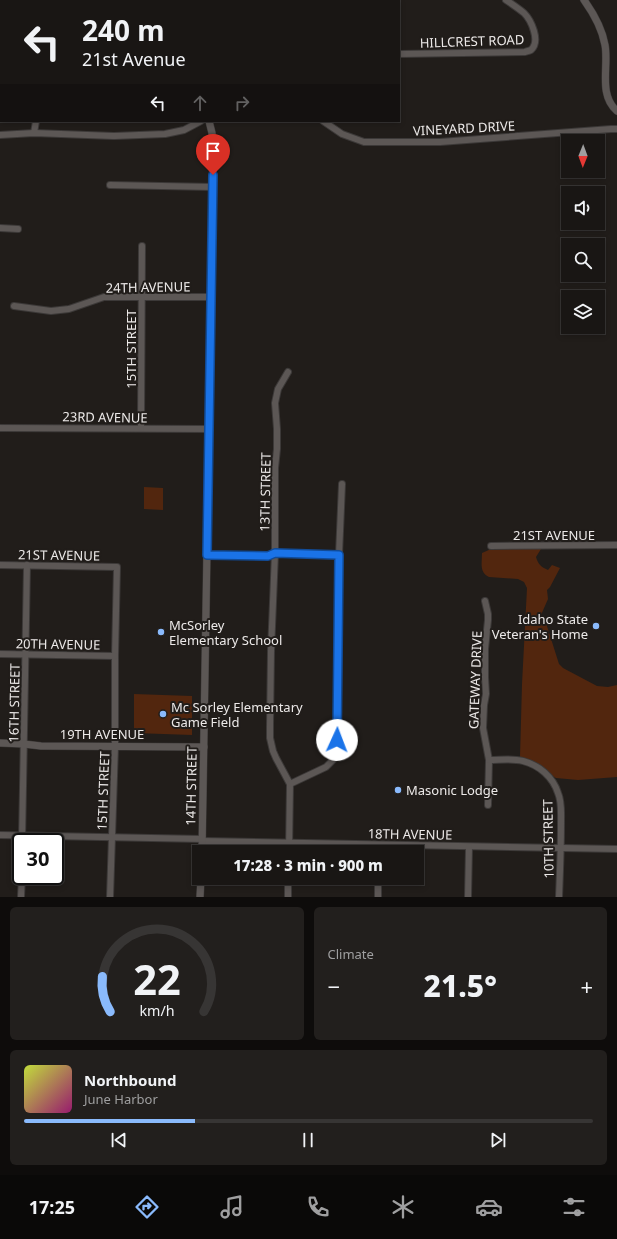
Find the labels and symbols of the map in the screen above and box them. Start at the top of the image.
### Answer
street label: HILLCREST ROAD [419,30,525,52]
street label: VINEYARD DRIVE [413,116,515,140]
pin [196,134,230,175]
north arrow [561,134,605,178]
street label: 24TH AVENUE [106,277,190,297]
street label: 15TH STREET [122,309,140,389]
street label: 23RD AVENUE [62,407,148,427]
street label: 13TH STREET [255,451,275,532]
street label: 21ST AVENUE [513,526,595,544]
street label: 21ST AVENUE [18,545,100,565]
place label: Idaho State Veteran's Home [492,610,588,643]
place label: McSorley Elementary School [169,616,282,649]
marker: Idaho State Veteran's Home [591,621,601,631]
marker: McSorley Elementary School [156,627,166,637]
street label: GATEWAY DRIVE [464,631,486,729]
street label: 20TH AVENUE [16,634,100,654]
street label: 16TH STREET [4,662,24,743]
place label: Mc Sorley Elementary Game Field [171,698,303,731]
marker: Mc Sorley Elementary Game Field [158,709,168,719]
position arrow [316,719,358,761]
street label: 19TH AVENUE [60,725,144,743]
street label: 14TH STREET [181,745,201,826]
street label: 15TH STREET [93,750,113,831]
place label: Masonic Lodge [406,781,498,799]
marker: Masonic Lodge [393,785,403,795]
street label: 10TH STREET [538,798,558,879]
street label: 18TH AVENUE [368,824,452,844]
speed limit sign: 30 [12,833,64,885]

